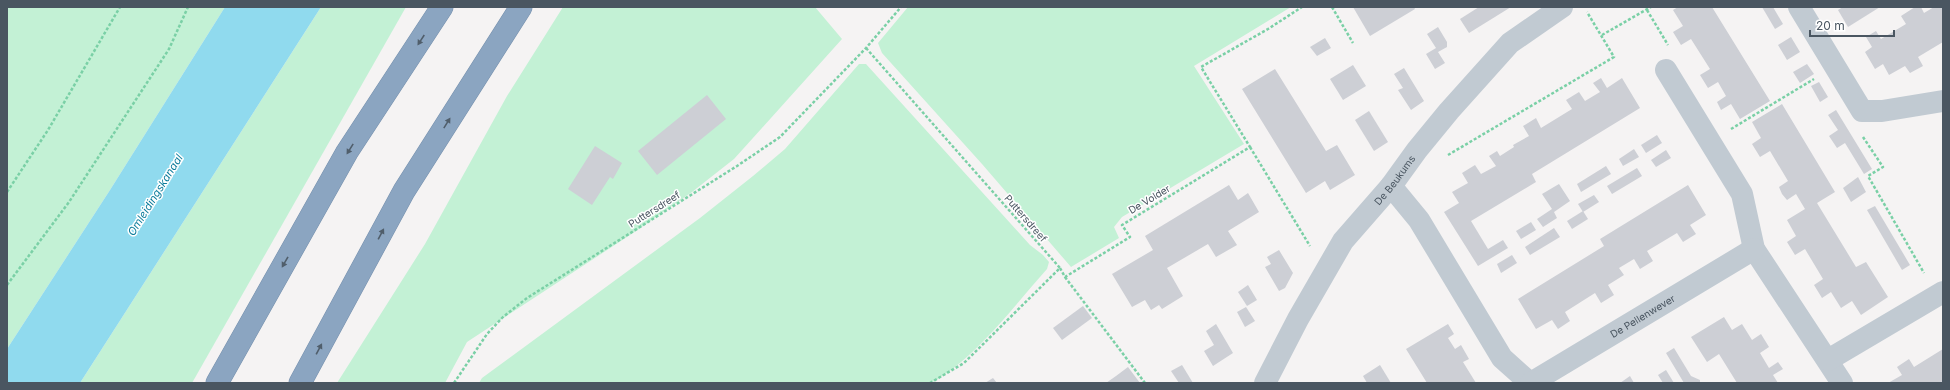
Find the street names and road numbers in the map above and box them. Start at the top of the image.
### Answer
street label: De Beukums [1371,153,1417,207]
street label: De Volder [1126,182,1172,216]
street label: Puttersdreef [626,188,682,230]
street label: Puttersdreef [1002,192,1050,244]
street label: De Pellenwever [1608,292,1677,340]

